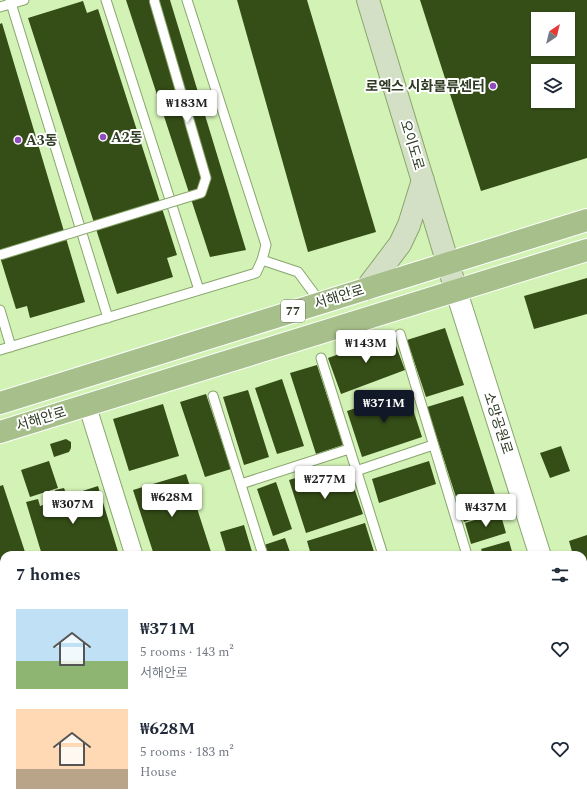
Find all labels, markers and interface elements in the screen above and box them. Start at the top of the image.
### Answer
north arrow [531,12,575,56]
map controls [531,12,575,108]
button: layers [531,64,575,108]
place label: 로엑스 시화물류센터 [366,76,485,97]
marker: 로엑스 시화물류센터 [488,81,498,91]
pin: ₩183M [159,90,215,124]
text: ₩183M [166,93,208,113]
street label: 오이도로 [394,117,430,173]
place label: A2동 [111,127,143,148]
place label: A3동 [26,130,58,151]
marker: A2동 [98,132,108,142]
marker: A3동 [13,135,23,145]
street label: 서해안로 [311,279,367,315]
road number: 77 [281,300,305,322]
pin: ₩143M [338,330,394,364]
text: ₩143M [345,333,387,353]
street label: 소망공원로 [478,389,518,457]
pin: ₩371M [356,390,412,424]
text: ₩371M [363,393,405,413]
street label: 서해안로 [13,401,69,437]
pin: ₩277M [297,466,353,500]
text: ₩277M [304,469,346,489]
pin: ₩628M [144,484,200,518]
text: ₩628M [151,487,193,507]
pin: ₩307M [45,491,101,525]
text: ₩307M [52,494,94,514]
pin: ₩437M [458,494,514,528]
text: ₩437M [465,497,507,517]
text: 7 homes [16,562,81,588]
icon: filters [549,564,571,586]
text: ₩371M [140,616,195,642]
icon: home [48,625,96,673]
icon: heart [549,638,571,660]
text: 5 rooms · 143 m² [140,642,234,662]
text: 서해안로 [140,663,188,683]
text: ₩628M [140,716,195,742]
icon: home [48,725,96,773]
icon: heart [549,738,571,760]
text: 5 rooms · 183 m² [140,742,234,762]
text: House [140,762,177,782]

